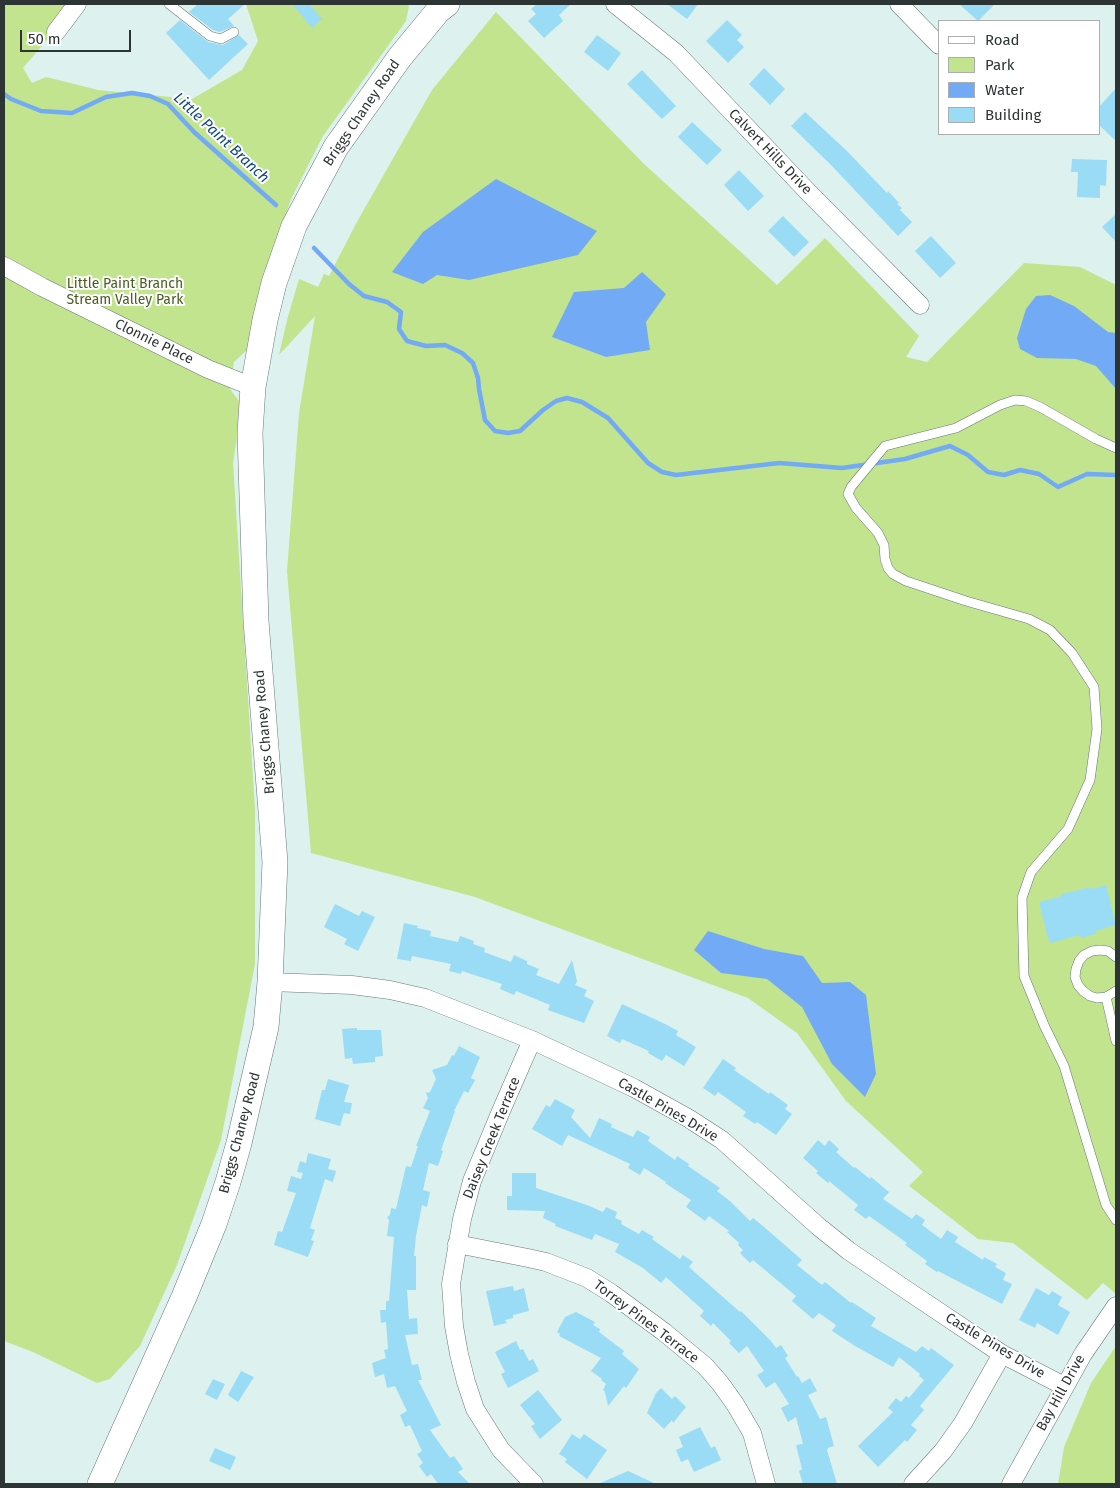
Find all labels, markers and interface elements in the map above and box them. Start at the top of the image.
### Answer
scale bar [22,20,134,52]
legend [938,20,1100,135]
text: 50 m [28,30,61,48]
text: Road [985,31,1020,49]
text: Park [985,56,1015,74]
street label: Briggs Chaney Road [320,57,404,169]
text: Water [985,81,1024,99]
water label: Little Paint Branch [169,89,273,187]
street label: Calvert Hills Drive [725,106,815,198]
text: Building [985,106,1041,124]
park label: Little Paint Branch Stream Valley Park [66,276,184,308]
street label: Clonnie Place [112,316,196,368]
street label: Briggs Chaney Road [251,669,279,795]
street label: Briggs Chaney Road [216,1071,264,1195]
street label: Castle Pines Drive [615,1074,721,1146]
street label: Daisey Creek Terrace [460,1075,524,1201]
street label: Torrey Pines Terrace [590,1277,702,1367]
street label: Castle Pines Drive [942,1310,1048,1382]
street label: Bay Hill Drive [1033,1352,1089,1434]

